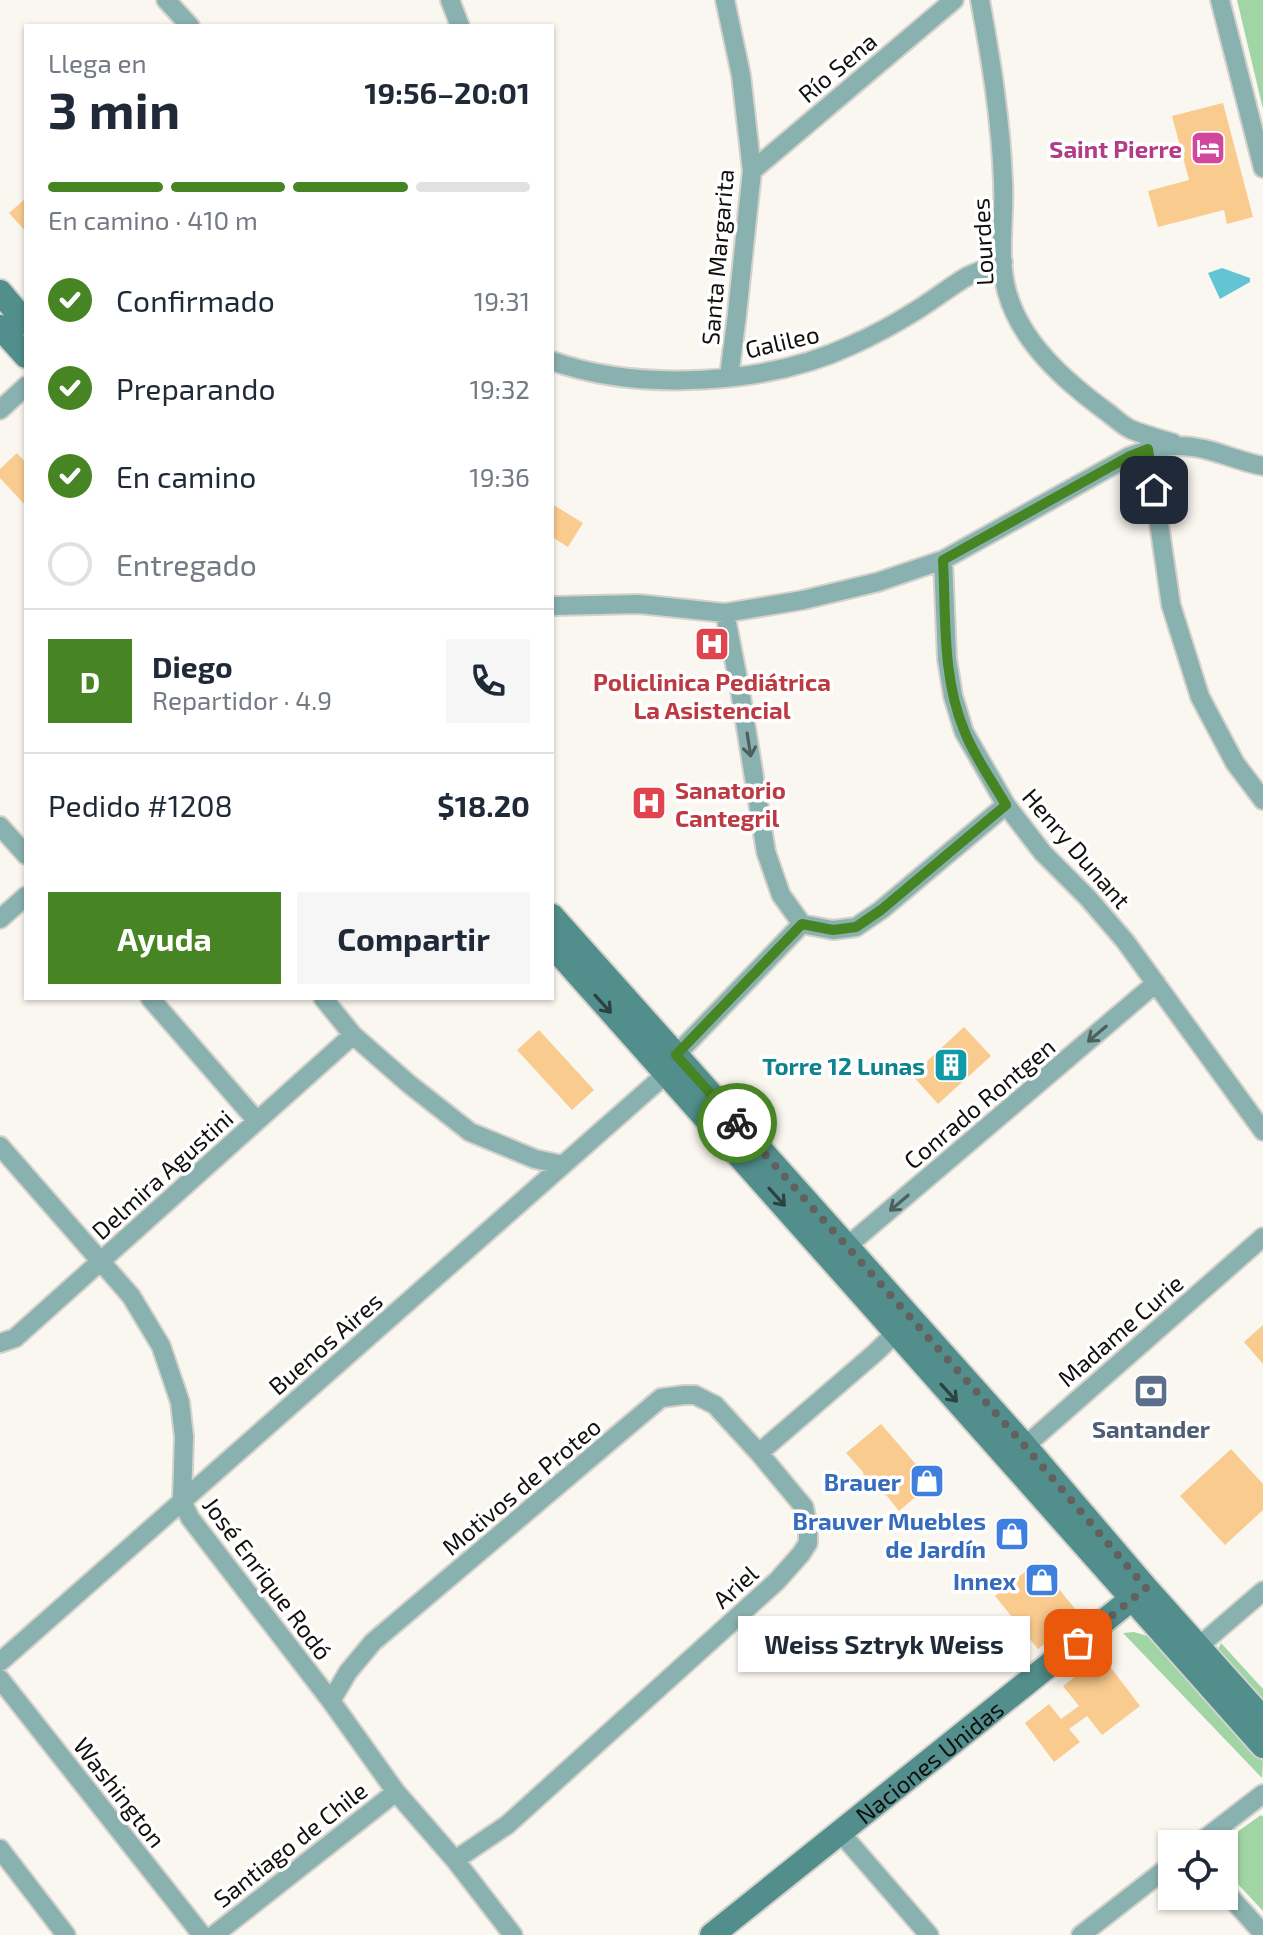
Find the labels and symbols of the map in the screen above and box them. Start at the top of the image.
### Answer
street label: Río Sena [792,26,882,108]
hotel icon: Saint Pierre [1189,129,1227,167]
place label: Saint Pierre [1049,134,1182,163]
street label: Santa Margarita [695,168,739,346]
street label: Lourdes [965,197,999,287]
street label: Galileo [742,318,822,364]
pin [1120,456,1188,524]
hospital icon: Policlinica Pediátrica La Asistencial [693,625,731,663]
place label: Policlinica Pediátrica La Asistencial [593,667,831,724]
one-way arrow [742,732,757,757]
place label: Sanatorio Cantegril [675,775,786,832]
street label: Henry Dunant [1017,782,1137,914]
hospital icon: Sanatorio Cantegril [630,784,668,822]
one-way arrow [594,994,612,1014]
one-way arrow [1087,1025,1108,1043]
street label: Conrado Rontgen [898,1031,1060,1175]
building icon: Torre 12 Lunas [932,1046,970,1084]
place label: Torre 12 Lunas [762,1051,925,1080]
courier [697,1083,777,1163]
street label: Delmira Agustini [86,1103,238,1245]
one-way arrow [768,1187,786,1207]
one-way arrow [890,1194,910,1212]
street label: Madame Curie [1052,1268,1188,1392]
street label: Buenos Aires [262,1286,388,1400]
bank icon: Santander [1132,1372,1170,1410]
one-way arrow [939,1382,957,1402]
street label: Motivos de Proteo [436,1411,606,1561]
place label: Santander [1092,1414,1211,1443]
shop icon: Brauer [908,1462,946,1500]
place label: Brauer [824,1467,902,1496]
street label: José Enrique Rodó [197,1491,339,1665]
place label: Brauver Muebles de Jardín [793,1506,986,1563]
shop icon: Brauver Muebles de Jardín [993,1515,1031,1553]
street label: Ariel [707,1558,763,1614]
shop icon: Innex [1023,1561,1061,1599]
place label: Innex [953,1566,1016,1595]
pin [1044,1609,1112,1677]
callout: Weiss Sztryk Weiss [738,1615,1030,1671]
street label: Naciones Unidas [849,1693,1009,1829]
street label: Washington [68,1731,172,1853]
street label: Santiago de Chile [207,1775,373,1913]

